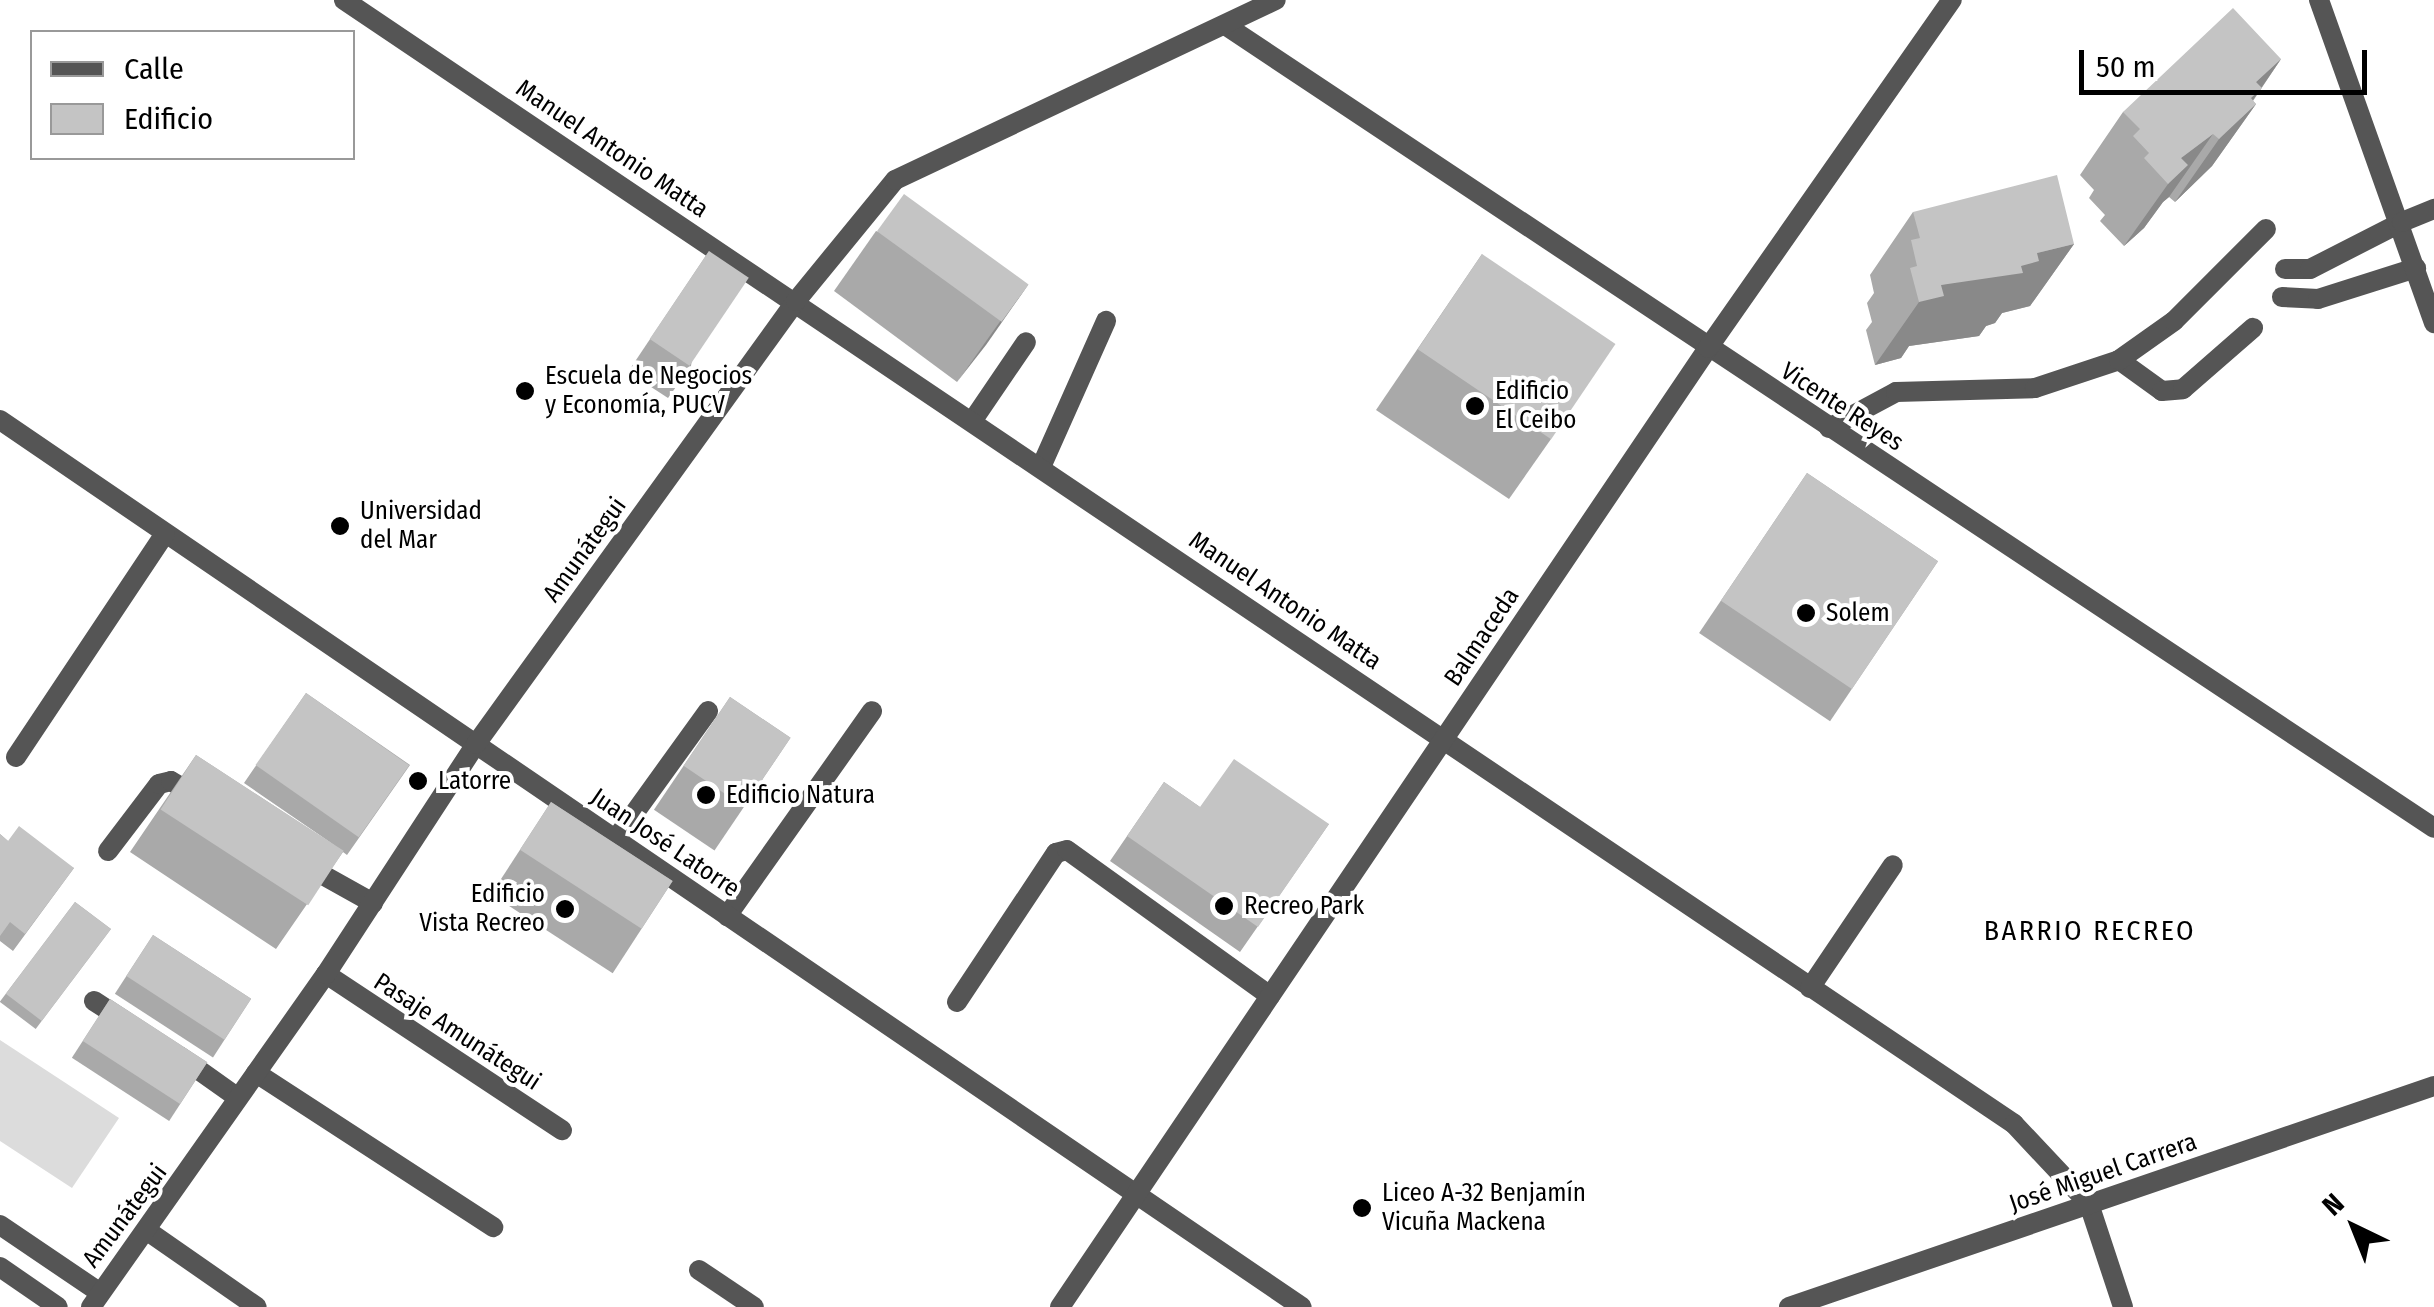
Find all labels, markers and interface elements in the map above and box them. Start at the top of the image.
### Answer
legend [30,30,355,160]
scale bar [2084,30,2372,92]
text: 50 m [2096,49,2156,85]
text: Calle [124,51,184,87]
street label: Manuel Antonio Matta [510,74,714,224]
text: Edificio [124,101,213,137]
street label: Vicente Reyes [1775,356,1909,458]
place label: Escuela de Negocios y Economía, PUCV [545,362,752,421]
place label: Edificio El Ceibo [1495,377,1576,436]
marker: Escuela de Negocios y Economía, PUCV [514,380,536,402]
marker: Edificio El Ceibo [1464,395,1486,417]
street label: Amunátegui [537,492,633,608]
place label: Universidad del Mar [360,497,482,556]
marker: Universidad del Mar [329,515,351,537]
street label: Manuel Antonio Matta [1183,526,1387,676]
street label: Balmaceda [1438,582,1526,692]
place label: Solem [1826,598,1890,628]
marker: Solem [1795,602,1817,624]
place label: Latorre [438,766,511,796]
marker: Latorre [407,770,429,792]
place label: Edificio Natura [726,780,875,810]
street label: Juan José Latorre [585,782,745,904]
marker: Edificio Natura [695,784,717,806]
place label: Edificio Vista Recreo [419,880,545,939]
place label: Recreo Park [1244,891,1364,921]
marker: Recreo Park [1213,895,1235,917]
marker: Edificio Vista Recreo [554,898,576,920]
district label: BARRIO RECREO [1984,914,2196,948]
street label: Pasaje Amunátegui [368,967,546,1097]
street label: José Miguel Carrera [2005,1127,2201,1219]
street label: Amunátegui [76,1158,174,1274]
north arrow [2304,1177,2404,1277]
place label: Liceo A-32 Benjamín Vicuña Mackena [1382,1179,1586,1238]
text: N [2316,1187,2351,1222]
marker: Liceo A-32 Benjamín Vicuña Mackena [1351,1197,1373,1219]

